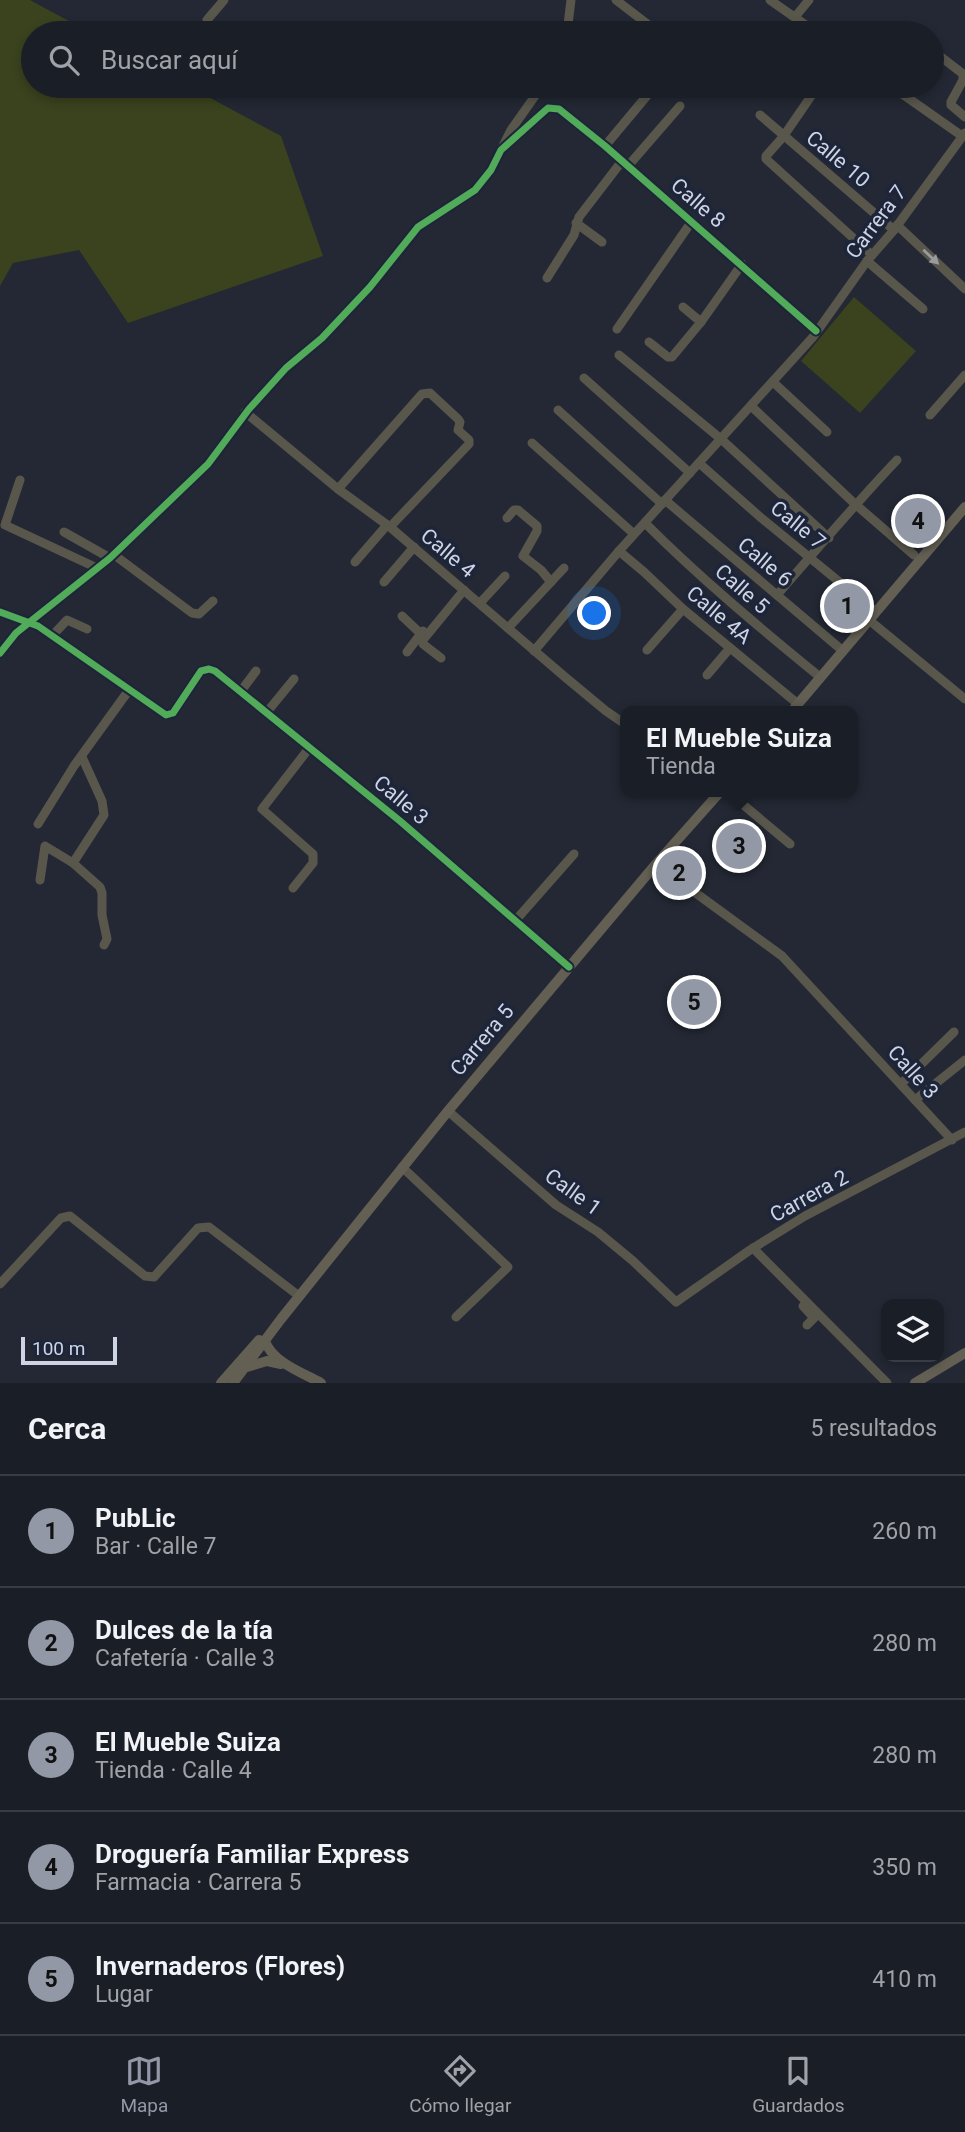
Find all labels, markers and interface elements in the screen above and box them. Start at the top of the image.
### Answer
search box [21,21,944,98]
icon: search [45,41,83,79]
text: Buscar aquí [101,45,238,75]
street label: Calle 10 [801,126,875,192]
street label: Calle 8 [666,173,730,233]
street label: Carrera 7 [841,181,911,263]
one-way arrow [922,249,940,265]
pin: 4 [895,495,941,547]
street label: Calle 7 [766,496,830,554]
street label: Calle 4 [416,523,480,583]
street label: Calle 6 [733,532,797,592]
street label: Calle 5 [710,559,774,619]
pin: 1 [824,580,870,632]
street label: Calle 4A [682,581,756,649]
your location [577,596,611,630]
popup [620,706,858,797]
text: El Mueble Suiza [646,723,832,753]
text: Tienda [646,753,716,780]
street label: Calle 3 [369,770,433,830]
pin: 3 [716,820,762,872]
pin: 2 [656,847,702,899]
pin: 5 [671,976,717,1028]
street label: Carrera 5 [445,1000,519,1080]
street label: Calle 3 [883,1040,943,1104]
street label: Calle 1 [540,1164,606,1220]
street label: Carrera 2 [766,1165,852,1227]
map controls [881,1299,944,1362]
button: layers [881,1299,944,1362]
scale bar [21,1334,117,1366]
text: 100 m [32,1337,85,1360]
text: Cerca [28,1411,106,1446]
text: 5 resultados [810,1415,937,1442]
text: PubLic [95,1503,175,1533]
text: 1 [44,1518,58,1545]
text: 260 m [872,1518,937,1545]
text: Bar · Calle 7 [95,1533,217,1560]
text: Dulces de la tía [95,1615,273,1645]
text: 2 [44,1630,58,1657]
text: 280 m [872,1630,937,1657]
text: Cafetería · Calle 3 [95,1645,275,1672]
text: El Mueble Suiza [95,1727,281,1757]
text: 3 [44,1742,58,1769]
text: 280 m [872,1742,937,1769]
text: Tienda · Calle 4 [95,1757,252,1784]
text: Droguería Familiar Express [95,1839,409,1869]
text: 4 [44,1854,58,1881]
text: 350 m [872,1854,937,1881]
text: Farmacia · Carrera 5 [95,1869,301,1896]
text: Invernaderos (Flores) [95,1951,345,1981]
text: 5 [44,1966,58,1993]
text: 410 m [872,1966,937,1993]
text: Lugar [95,1981,153,2008]
tab: Mapa [120,2052,168,2117]
tab: Cómo llegar [409,2052,511,2117]
tab: Guardados [752,2052,845,2117]

